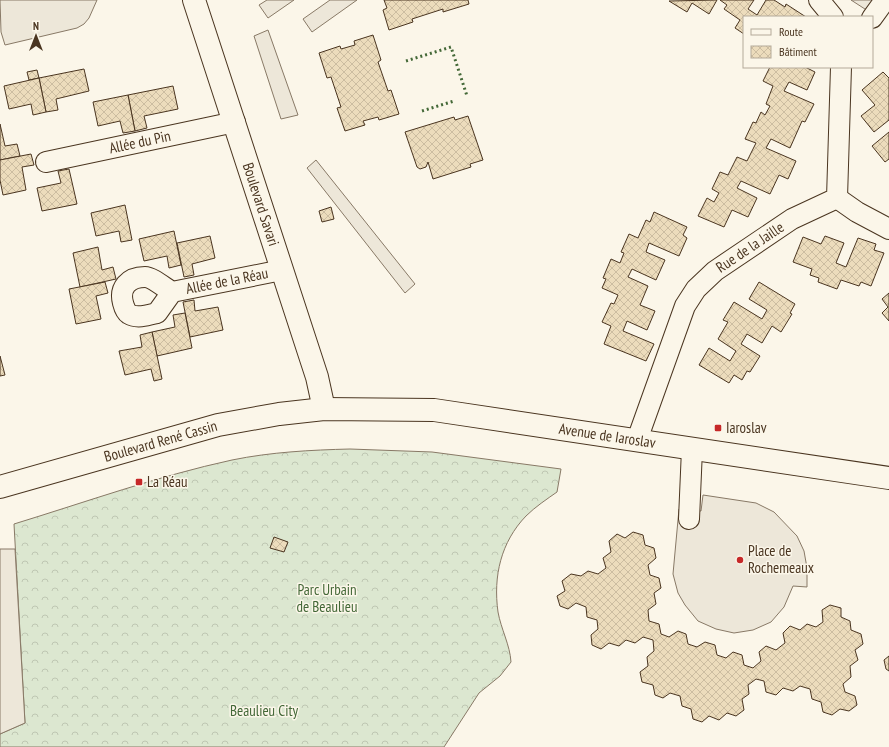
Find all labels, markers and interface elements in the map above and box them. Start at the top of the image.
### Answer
north arrow [16,16,56,56]
legend [743,16,873,68]
text: N [33,19,39,33]
text: Route [779,24,803,39]
text: Bâtiment [779,44,817,59]
street label: Allée du Pin [107,126,172,157]
street label: Boulevard Savari [239,160,284,248]
street label: Rue de la Jaille [712,217,787,277]
street label: Allée de la Réau [184,263,270,298]
street label: Boulevard René Cassin [102,416,219,466]
place label: Iaroslav [726,418,767,437]
street label: Avenue de Iaroslav [558,419,657,452]
marker: Iaroslav [713,423,723,433]
place label: La Réau [147,472,188,491]
marker: La Réau [134,477,144,487]
place label: Place de Rochemeaux [748,541,814,577]
marker: Place de Rochemeaux [735,555,745,565]
park label: Parc Urbain de Beaulieu [296,580,358,616]
park label: Beaulieu City [230,701,298,720]

